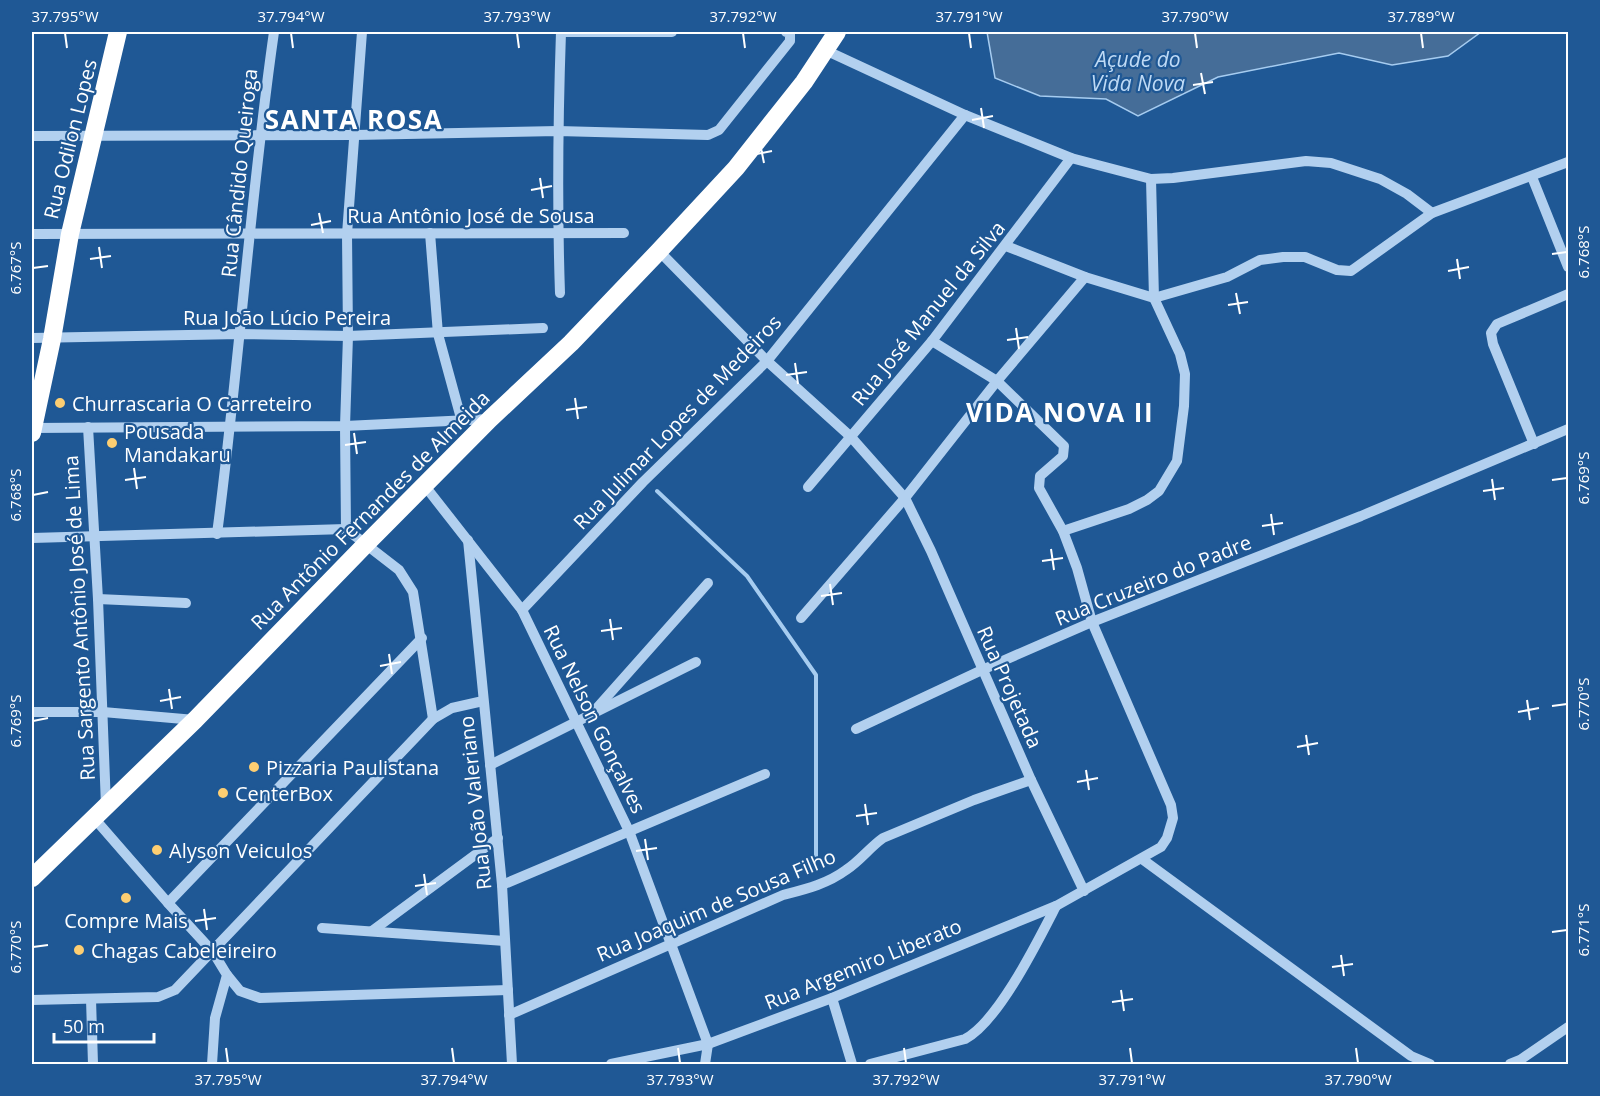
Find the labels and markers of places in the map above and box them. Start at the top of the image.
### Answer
place label: Churrascaria O Carreteiro [72,390,312,417]
marker: Churrascaria O Carreteiro [53,396,67,410]
place label: Pousada Mandakaru [124,418,231,468]
marker: Pousada Mandakaru [105,436,119,450]
place label: Pizzaria Paulistana [266,754,439,781]
marker: Pizzaria Paulistana [247,760,261,774]
place label: CenterBox [235,780,334,807]
marker: CenterBox [216,786,230,800]
place label: Alyson Veiculos [169,837,312,864]
marker: Alyson Veiculos [150,843,164,857]
marker: Compre Mais [119,891,133,905]
place label: Compre Mais [64,907,188,934]
place label: Chagas Cabeleireiro [91,937,277,964]
marker: Chagas Cabeleireiro [72,943,86,957]

